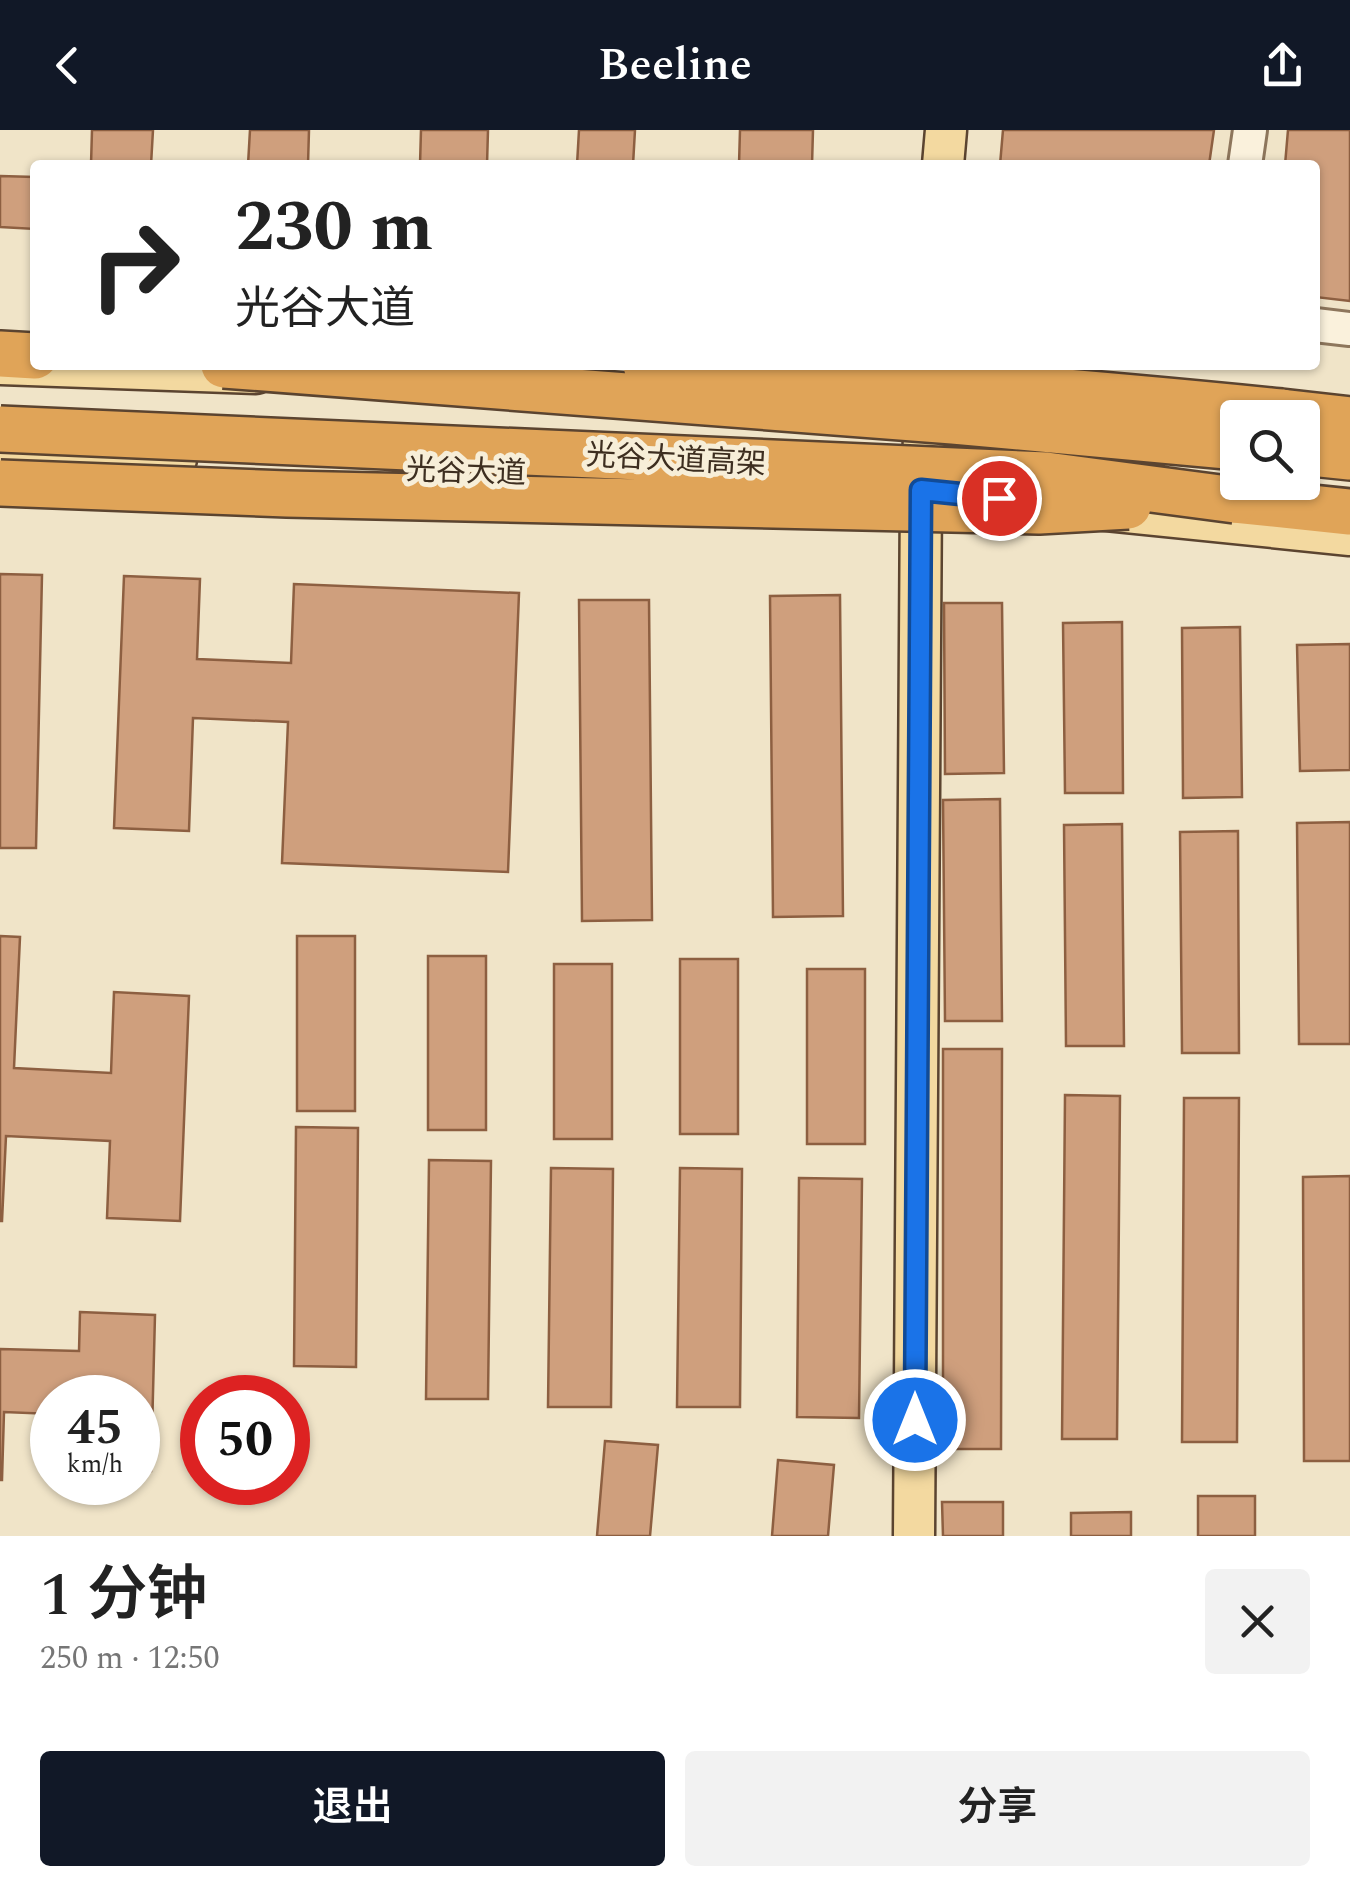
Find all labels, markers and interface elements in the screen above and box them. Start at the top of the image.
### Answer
text: Beeline [598,31,752,100]
icon: back [40,38,95,93]
icon: share [1255,38,1310,93]
text: 230 m [235,175,433,281]
icon: right [70,200,200,330]
text: 光谷大道 [235,275,415,344]
map controls [1220,400,1320,500]
button: search [1220,400,1320,500]
street label: 光谷大道高架 [585,432,767,488]
street label: 光谷大道 [405,447,527,497]
pin [957,456,1042,541]
icon: arrive [972,471,1027,526]
position arrow [863,1368,967,1472]
speed limit sign: 50 [180,1375,310,1505]
text: 45 [67,1390,123,1466]
text: km/h [67,1446,123,1484]
text: 1 分钟 [40,1550,207,1642]
button: close [1205,1569,1310,1674]
text: 250 m · 12:50 [40,1634,220,1683]
button: 退出 [40,1751,665,1866]
button: 分享 [685,1751,1310,1866]

